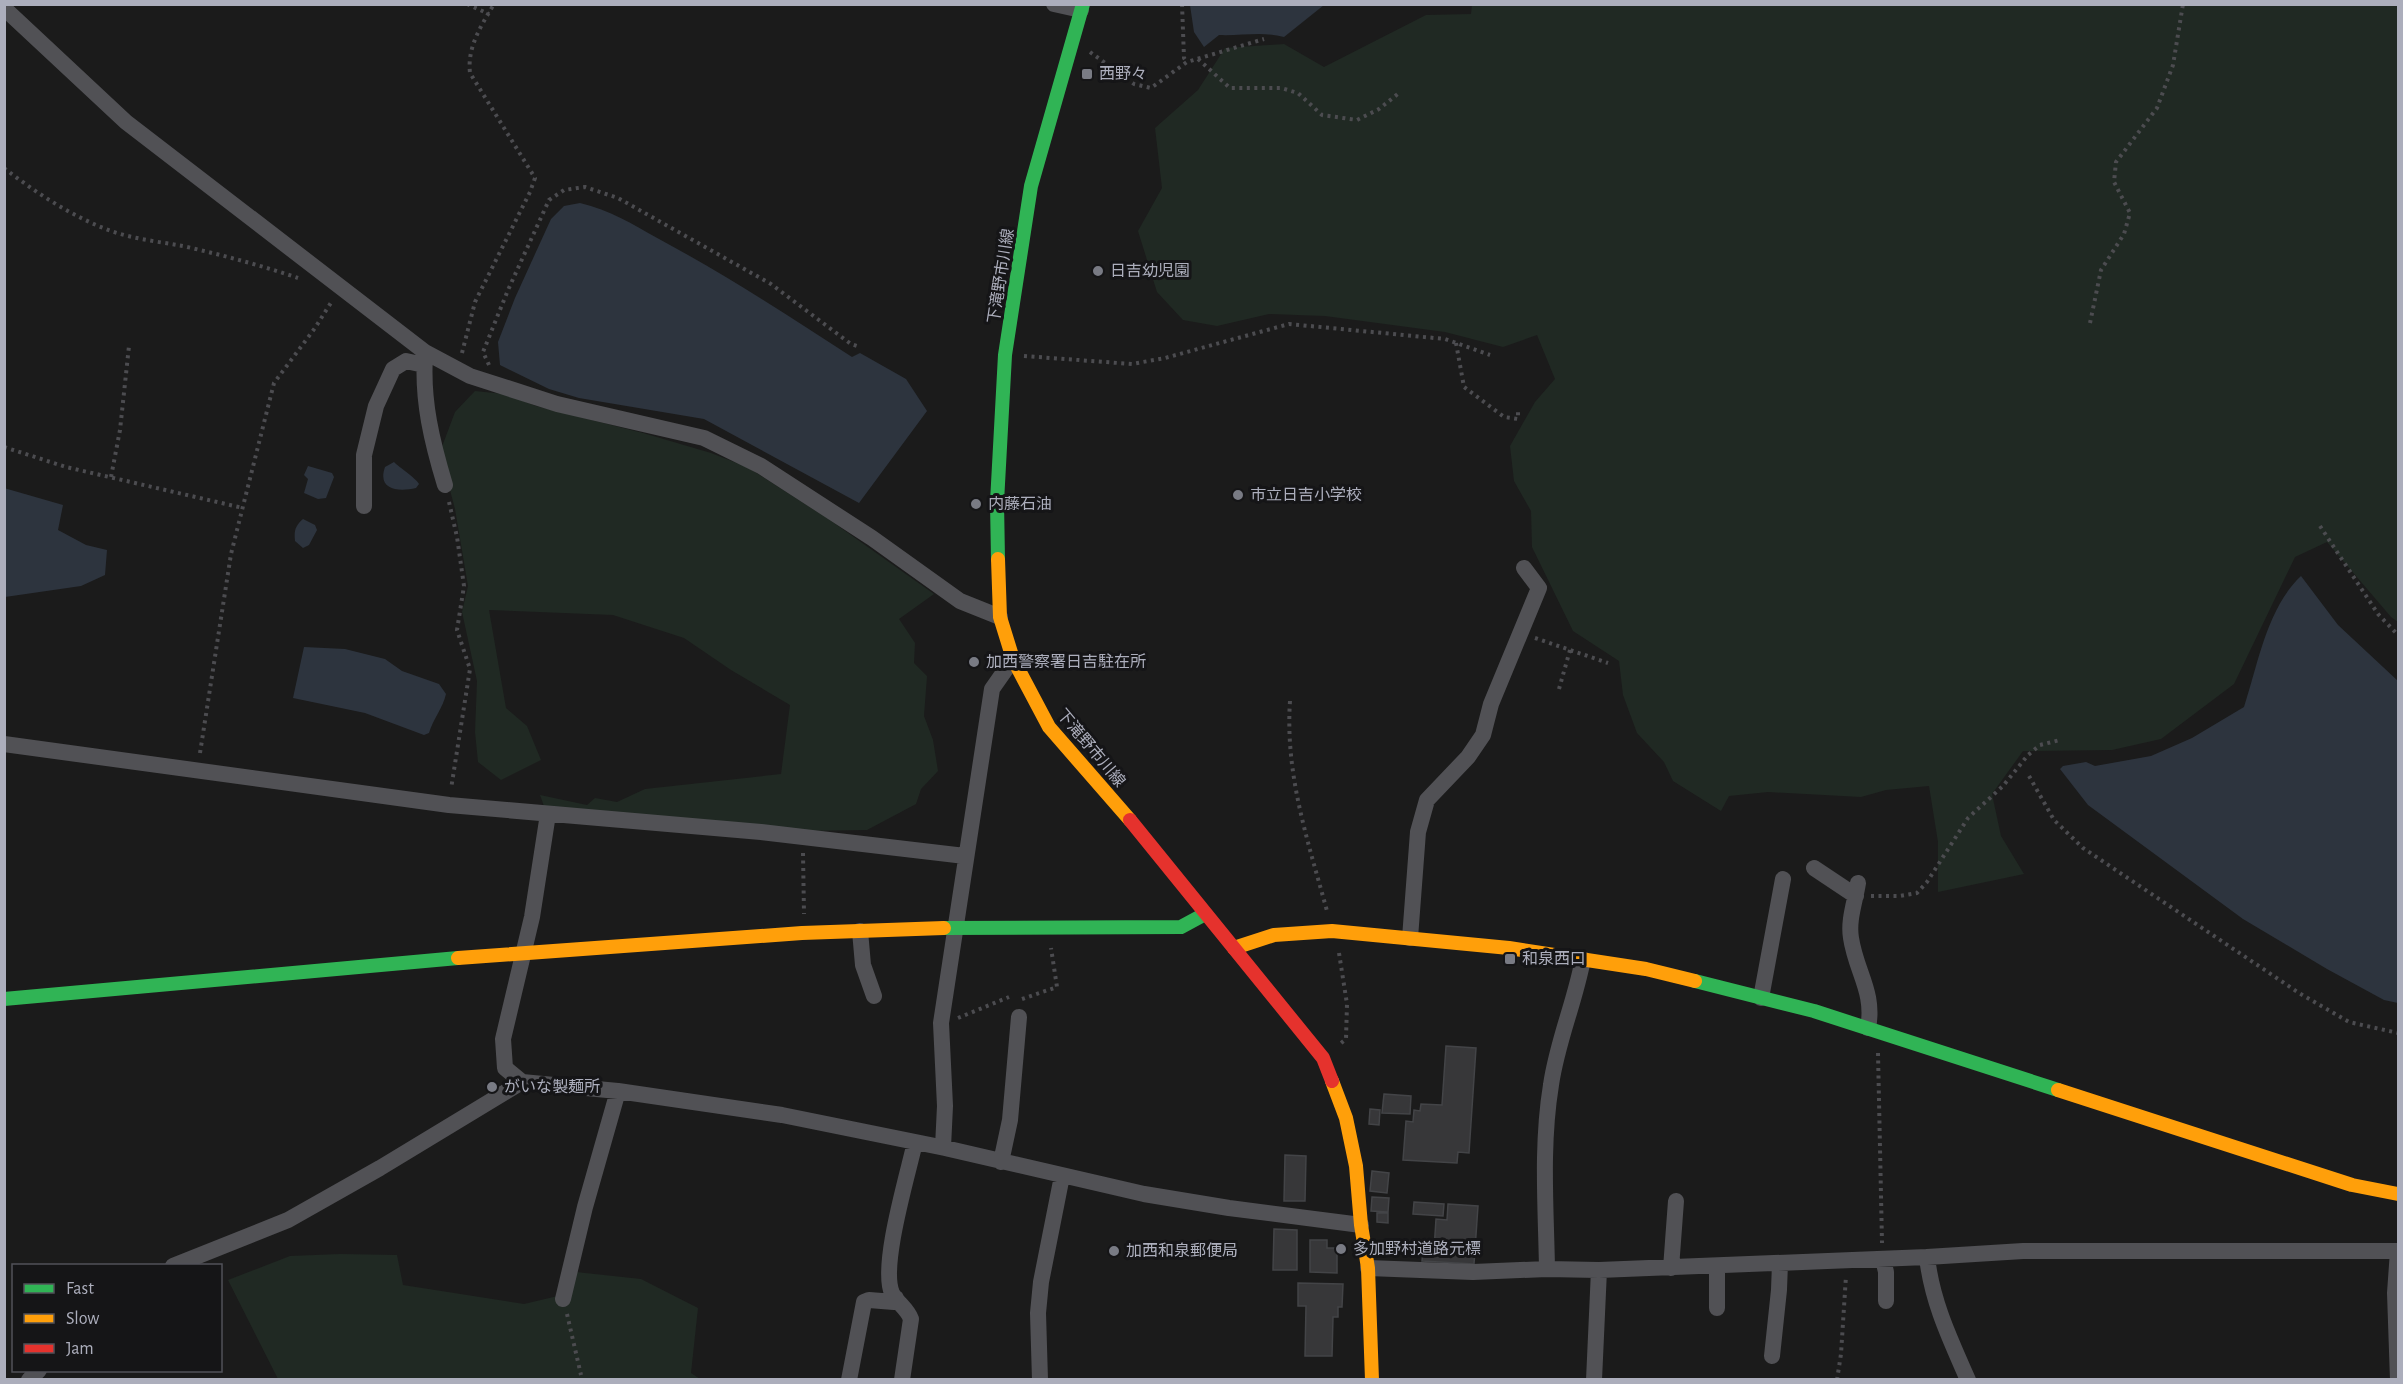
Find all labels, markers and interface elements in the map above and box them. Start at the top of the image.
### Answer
place label: 西野々 [1099,65,1147,82]
marker: 西野々 [1080,67,1094,81]
street label: 下滝野市川線 [985,227,1016,325]
place label: 日吉幼児園 [1110,263,1190,279]
marker: 日吉幼児園 [1091,264,1105,278]
place label: 市立日吉小学校 [1250,486,1362,503]
marker: 市立日吉小学校 [1231,488,1245,502]
place label: 内藤石油 [988,496,1052,512]
marker: 内藤石油 [969,497,983,511]
place label: 加西警察署日吉駐在所 [986,653,1146,670]
marker: 加西警察署日吉駐在所 [967,655,981,669]
street label: 下滝野市川線 [1054,705,1129,790]
place label: 和泉西口 [1522,950,1586,967]
marker: 和泉西口 [1503,952,1517,966]
place label: がいな製麺所 [504,1078,600,1095]
marker: がいな製麺所 [485,1080,499,1094]
place label: 多加野村道路元標 [1353,1240,1481,1257]
place label: 加西和泉郵便局 [1126,1242,1238,1259]
marker: 多加野村道路元標 [1334,1242,1348,1256]
marker: 加西和泉郵便局 [1107,1244,1121,1258]
legend [12,1264,222,1372]
text: Fast [66,1280,94,1298]
text: Slow [66,1310,99,1328]
text: Jam [66,1340,94,1358]

